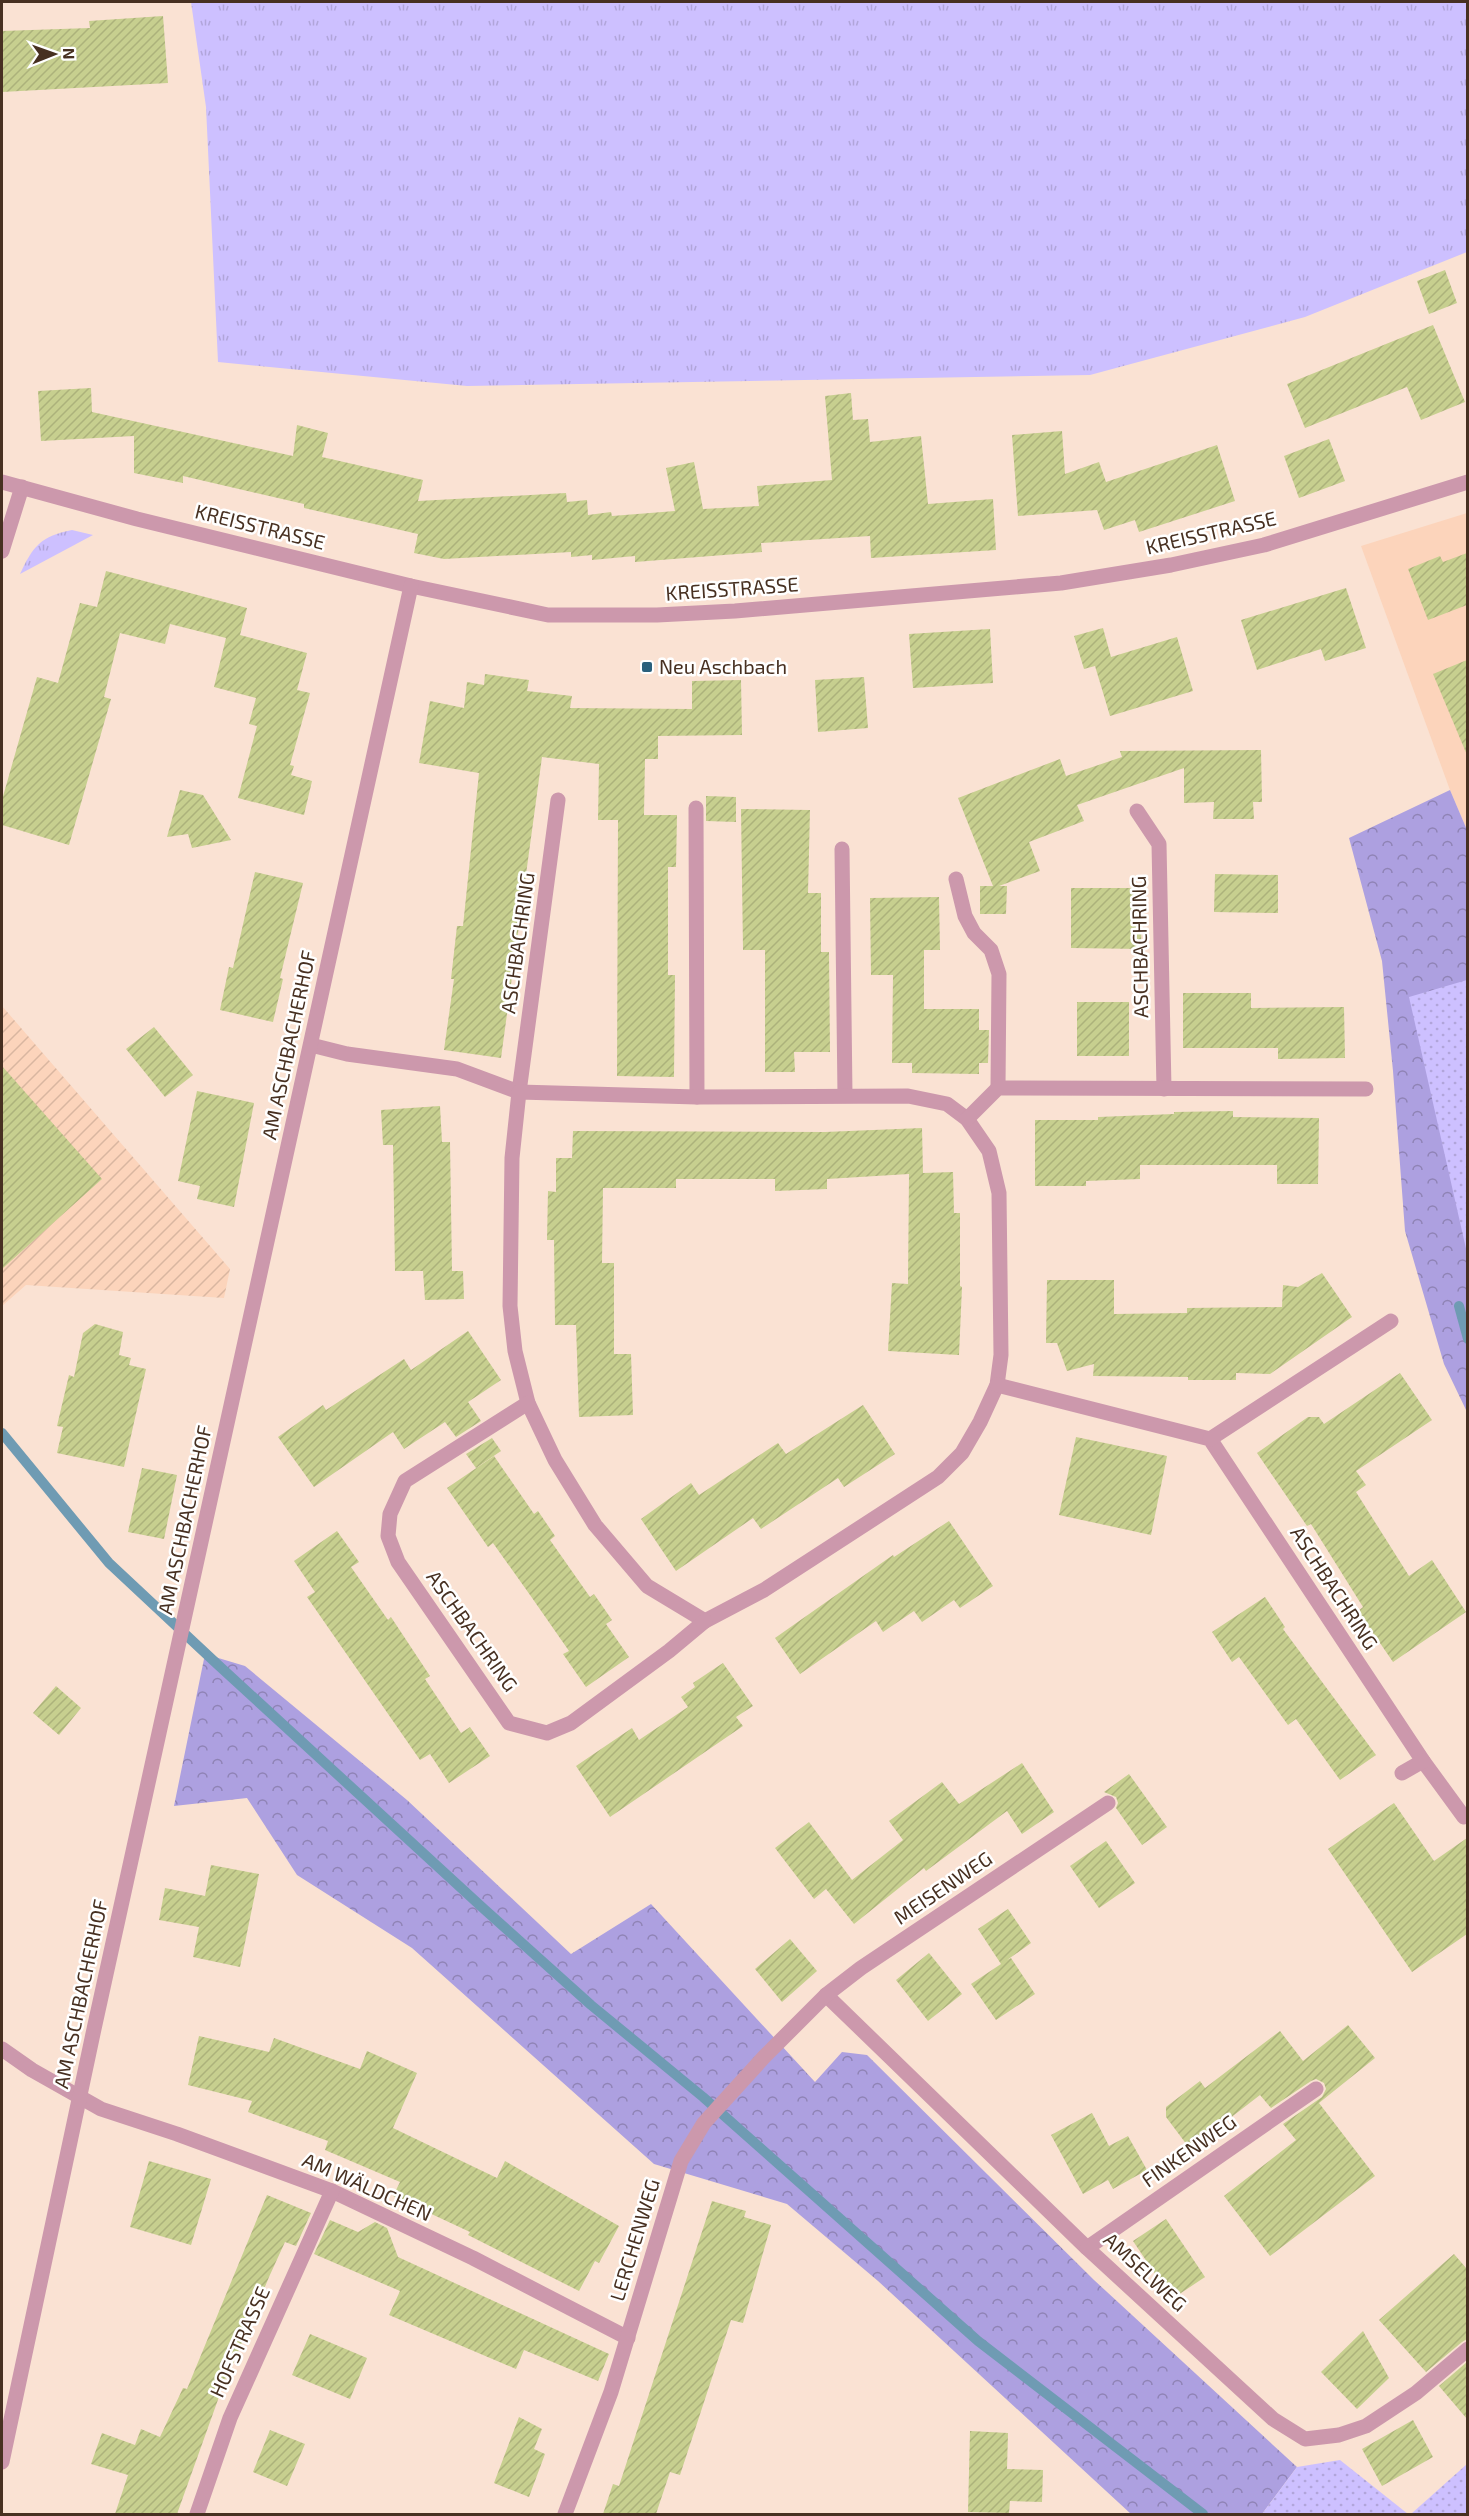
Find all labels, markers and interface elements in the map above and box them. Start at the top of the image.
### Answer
north arrow [24,24,84,84]
text: N [60,48,79,60]
street label: KREISSTRASSE [193,498,328,554]
street label: KREISSTRASSE [1143,505,1278,559]
street label: KREISSTRASSE [665,571,799,605]
place label: Neu Aschbach [659,654,787,678]
marker: Neu Aschbach [640,660,654,674]
street label: ASCHBACHRING [495,871,539,1015]
street label: ASCHBACHRING [1126,876,1152,1018]
street label: AM ASCHBACHERHOF [256,948,320,1142]
street label: AM ASCHBACHERHOF [152,1423,216,1617]
street label: ASCHBACHRING [1286,1521,1384,1654]
street label: ASCHBACHRING [422,1565,523,1696]
street label: MEISENWEG [889,1846,996,1929]
street label: AM ASCHBACHERHOF [48,1897,112,2091]
street label: FINKENWEG [1137,2109,1240,2191]
street label: AM WÄLDCHEN [299,2147,436,2225]
street label: LERCHENWEG [604,2176,664,2304]
street label: AMSELWEG [1099,2227,1192,2316]
street label: HOFSTRASSE [204,2282,274,2401]

